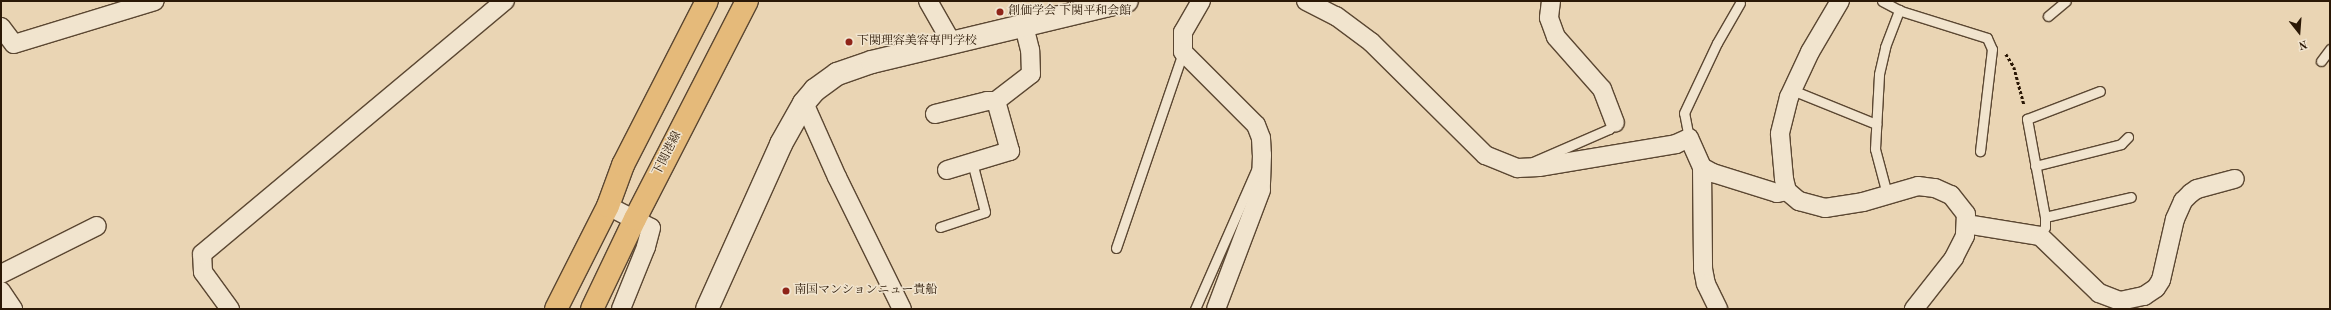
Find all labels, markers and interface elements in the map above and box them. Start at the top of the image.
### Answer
place label: 創価学会 下関平和会館 [1008,5,1131,19]
marker: 創価学会 下関平和会館 [995,7,1005,17]
north arrow [2279,12,2319,52]
place label: 下関理容美容専門学校 [857,35,977,49]
marker: 下関理容美容専門学校 [844,37,854,47]
text: N [2297,37,2308,50]
street label: 下関港線 [651,129,685,179]
place label: 南国マンションニュー貴船 [794,284,938,298]
marker: 南国マンションニュー貴船 [781,286,791,296]

